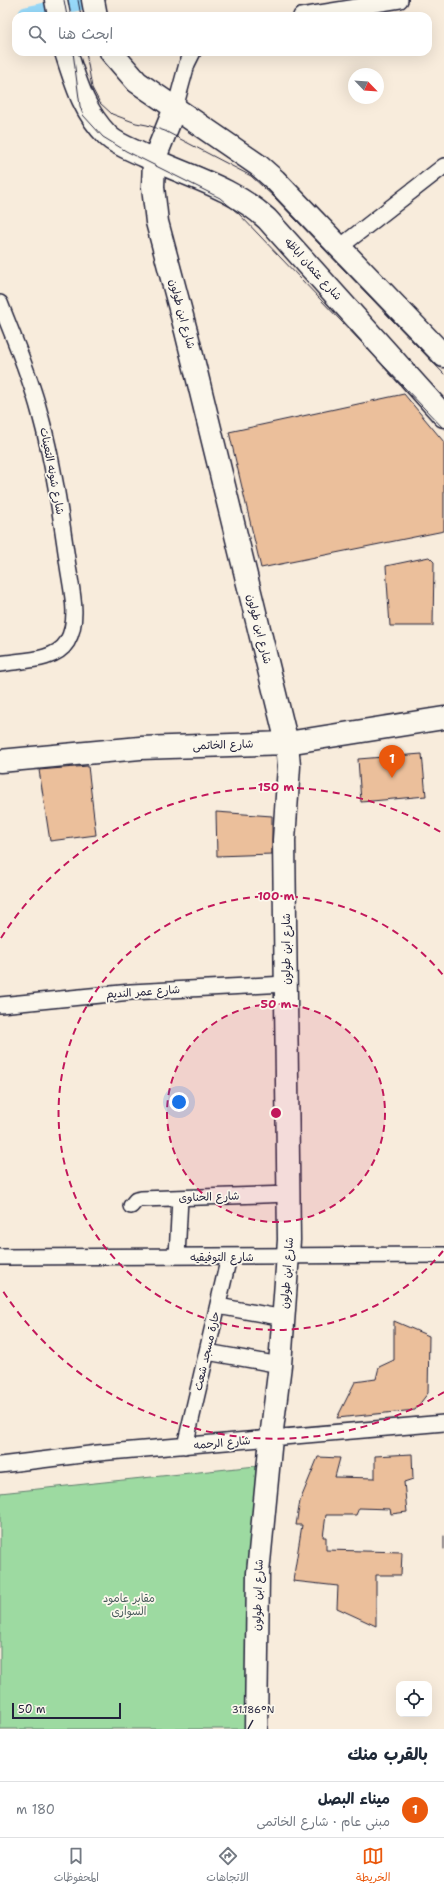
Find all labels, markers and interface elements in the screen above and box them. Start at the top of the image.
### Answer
search box [12,12,432,56]
icon: search [26,23,48,45]
text: ابحث هنا [58,24,113,44]
north arrow [348,68,384,104]
street label: شارع عثمان اباظه [280,235,345,304]
street label: شارع ابن طولون [165,277,199,351]
street label: شارع شونه التعينات [35,426,68,516]
street label: شارع ابن طولون [242,592,275,666]
street label: شارع الخاتمى [192,736,254,755]
pin: 1 [379,745,405,778]
text: 150 m [258,779,294,795]
text: 100 m [258,888,295,904]
street label: شارع ابن طولون [279,913,295,985]
street label: شارع عمر النديم [105,982,181,1003]
text: 50 m [261,996,292,1012]
your location [169,1092,189,1112]
centre of rings [269,1106,283,1120]
street label: شارع الحناوى [178,1188,240,1207]
street label: شارع ابن طولون [277,1237,298,1309]
street label: شارع التوفيقيه [190,1250,254,1266]
street label: حارة مسجد شعث [191,1310,223,1392]
street label: شارع الرحمه [193,1433,251,1454]
street label: شارع ابن طولون [249,1559,268,1631]
park label: مقابر عامود السوارى [103,1591,155,1619]
map controls [396,1681,432,1717]
button: locate [396,1681,432,1717]
scale bar [12,1701,121,1720]
text: 50 m [18,1702,46,1717]
text: 31.186°N [232,1703,274,1716]
text: بالقرب منك [348,1743,428,1765]
text: ميناء البصل [318,1789,390,1809]
text: 180 m [16,1801,55,1818]
text: 1 [412,1801,418,1818]
text: مبنى عام · شارع الخاتمى [257,1813,390,1830]
tab: المحفوظات [54,1845,99,1887]
tab: الاتجاهات [206,1845,249,1887]
tab: الخريطة [356,1845,390,1887]

